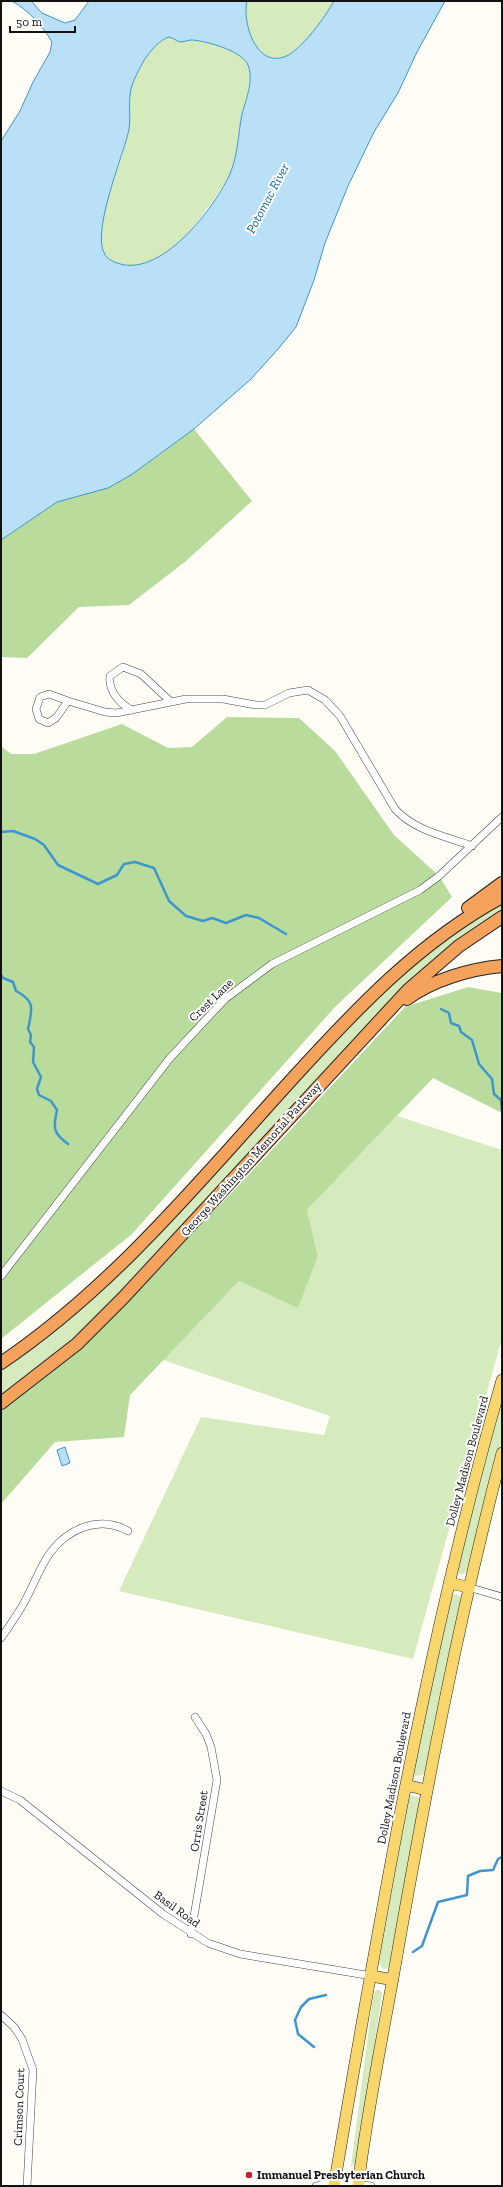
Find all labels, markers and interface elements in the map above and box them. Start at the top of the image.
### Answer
scale bar [10,8,75,34]
text: 50 m [16,15,43,29]
water label: Potomac River [243,160,292,236]
street label: Crest Lane [186,975,236,1024]
street label: George Washington Memorial Parkway [178,1078,325,1239]
street label: Dolley Madison Boulevard [443,1394,491,1528]
street label: Dolley Madison Boulevard [374,1710,414,1845]
street label: Orris Street [187,1789,211,1853]
street label: Basil Road [151,1888,203,1931]
street label: Crimson Court [11,2067,27,2146]
place label: Immanuel Presbyterian Church [257,2168,425,2182]
marker: Immanuel Presbyterian Church [244,2170,254,2180]

